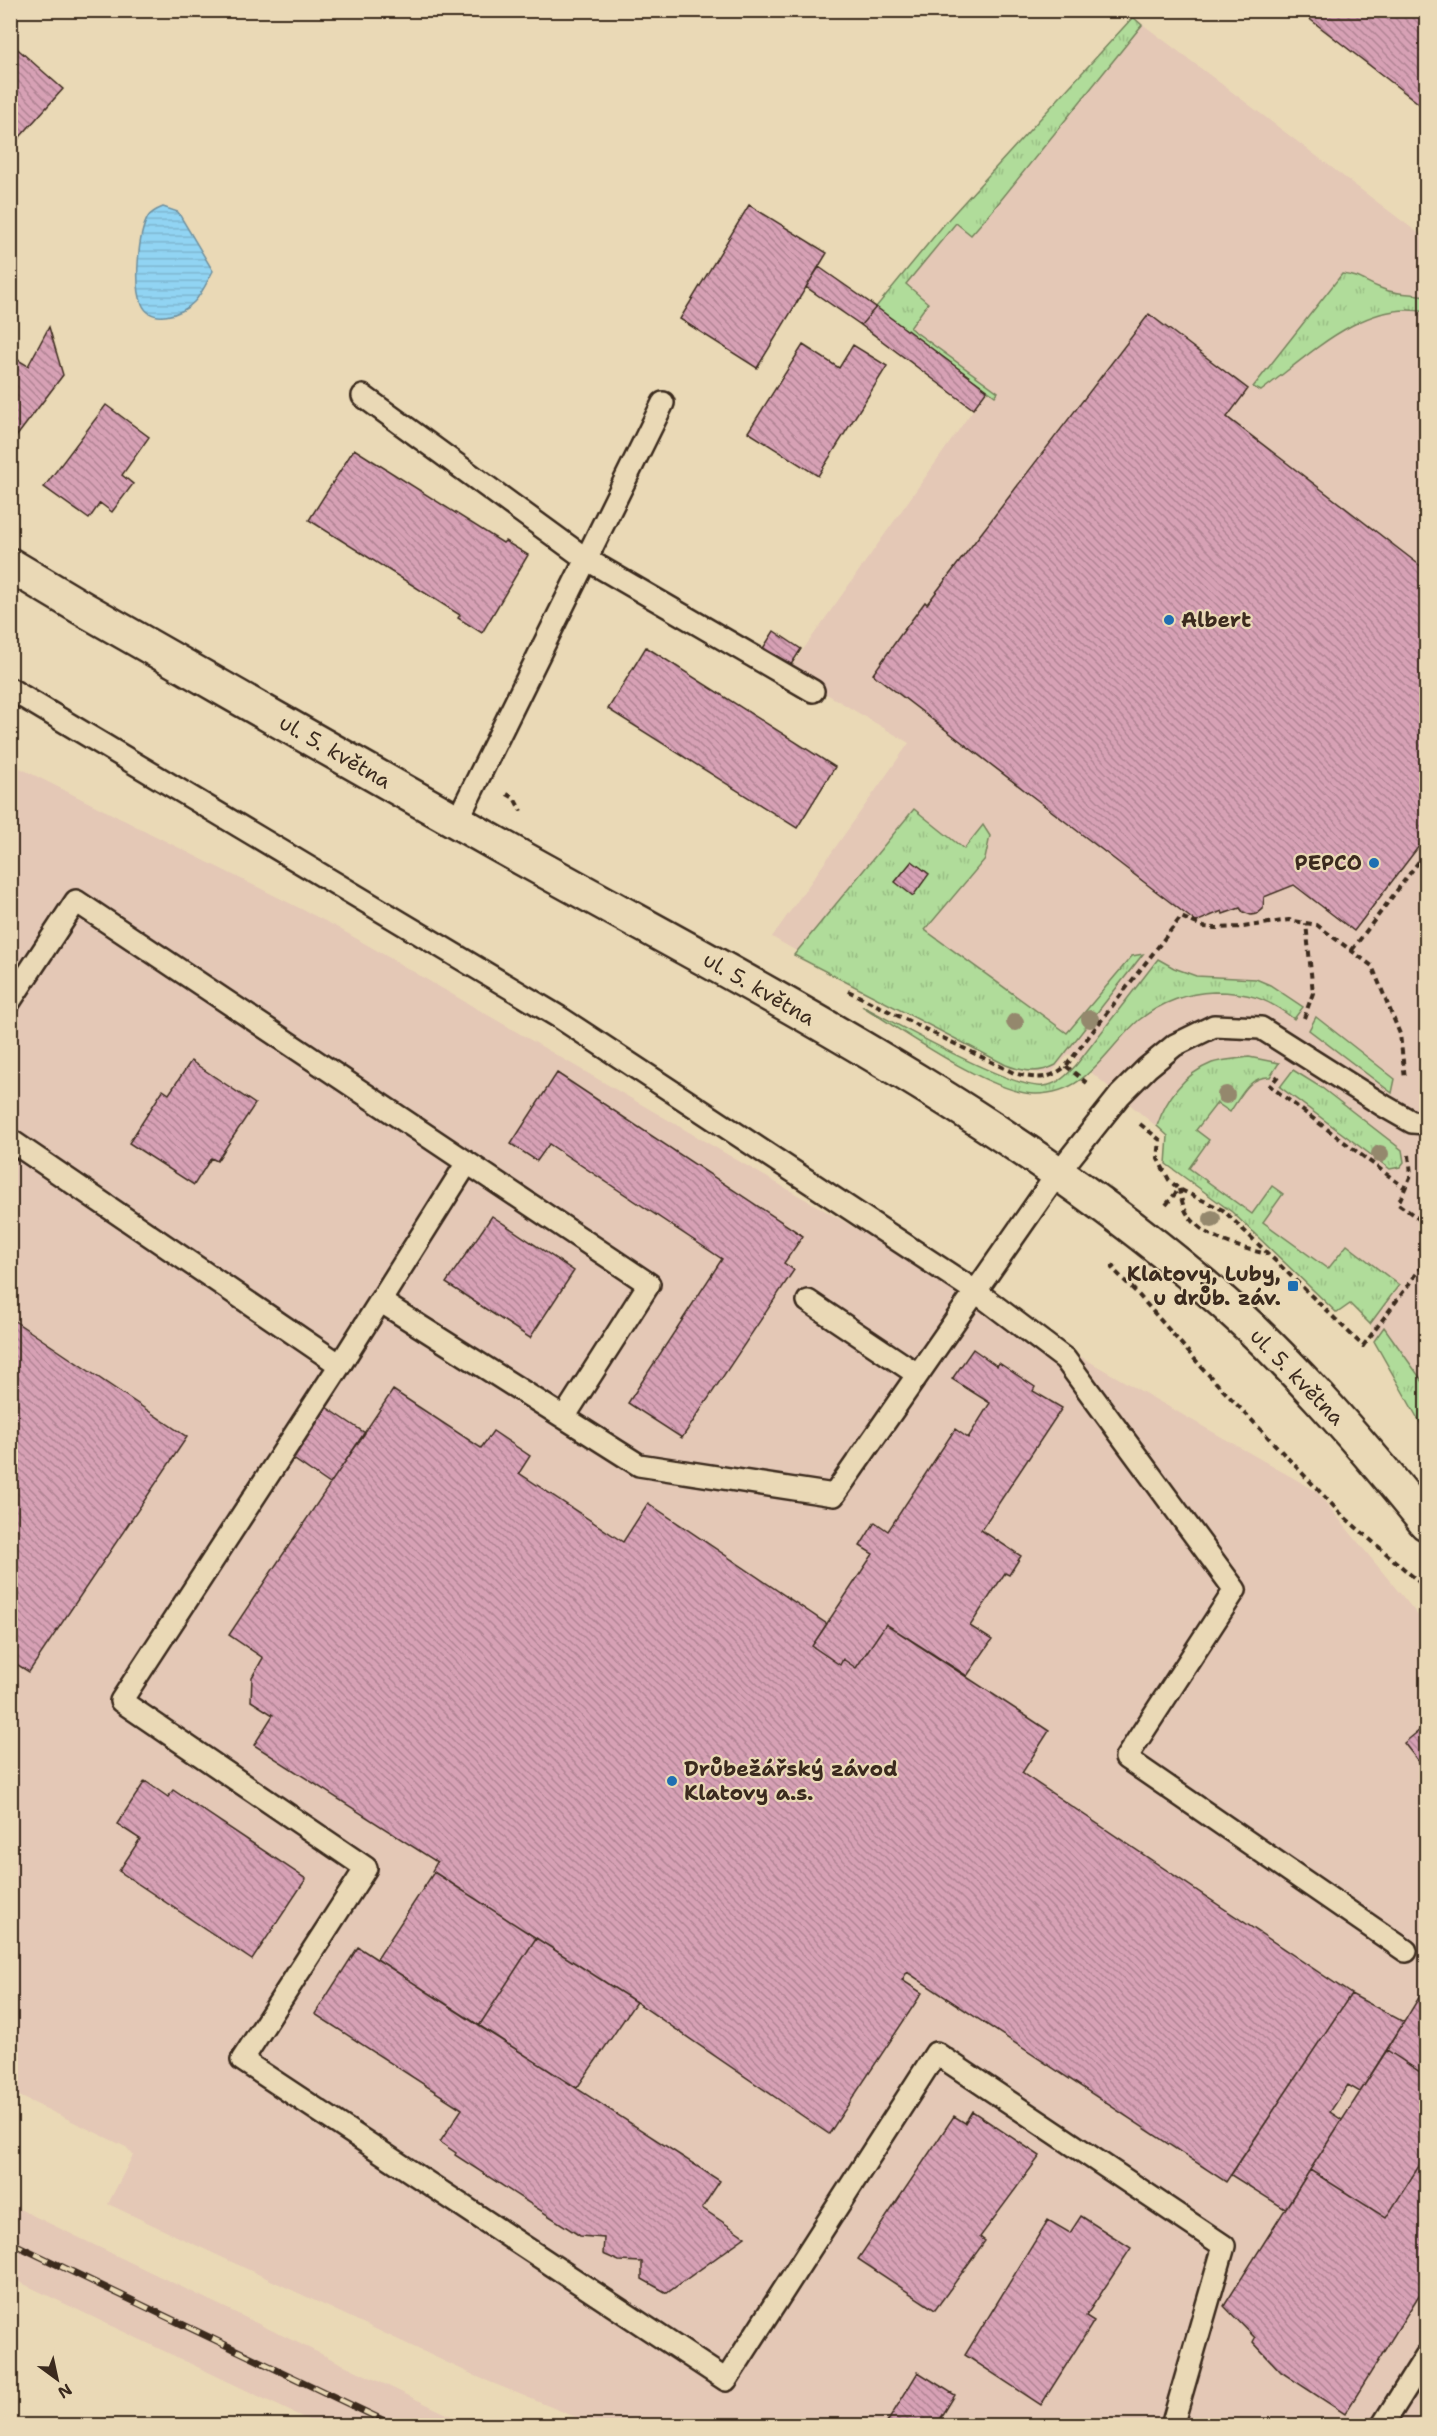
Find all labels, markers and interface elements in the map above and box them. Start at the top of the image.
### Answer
place label: Albert [1181,606,1251,634]
marker: Albert [1162,613,1176,627]
street label: ul. 5. května [274,709,396,795]
place label: PEPCO [1294,849,1362,877]
marker: PEPCO [1367,856,1381,870]
street label: ul. 5. května [698,946,820,1032]
place label: Klatovy, Luby, u drůb. záv. [1127,1260,1281,1312]
marker: Klatovy, Luby, u drůb. záv. [1286,1279,1300,1293]
street label: ul. 5. května [1244,1322,1350,1432]
place label: Drůbežářský závod Klatovy a.s. [684,1755,898,1807]
marker: Drůbežářský závod Klatovy a.s. [665,1774,679,1788]
north arrow [27,2349,87,2409]
text: N [54,2379,76,2403]

